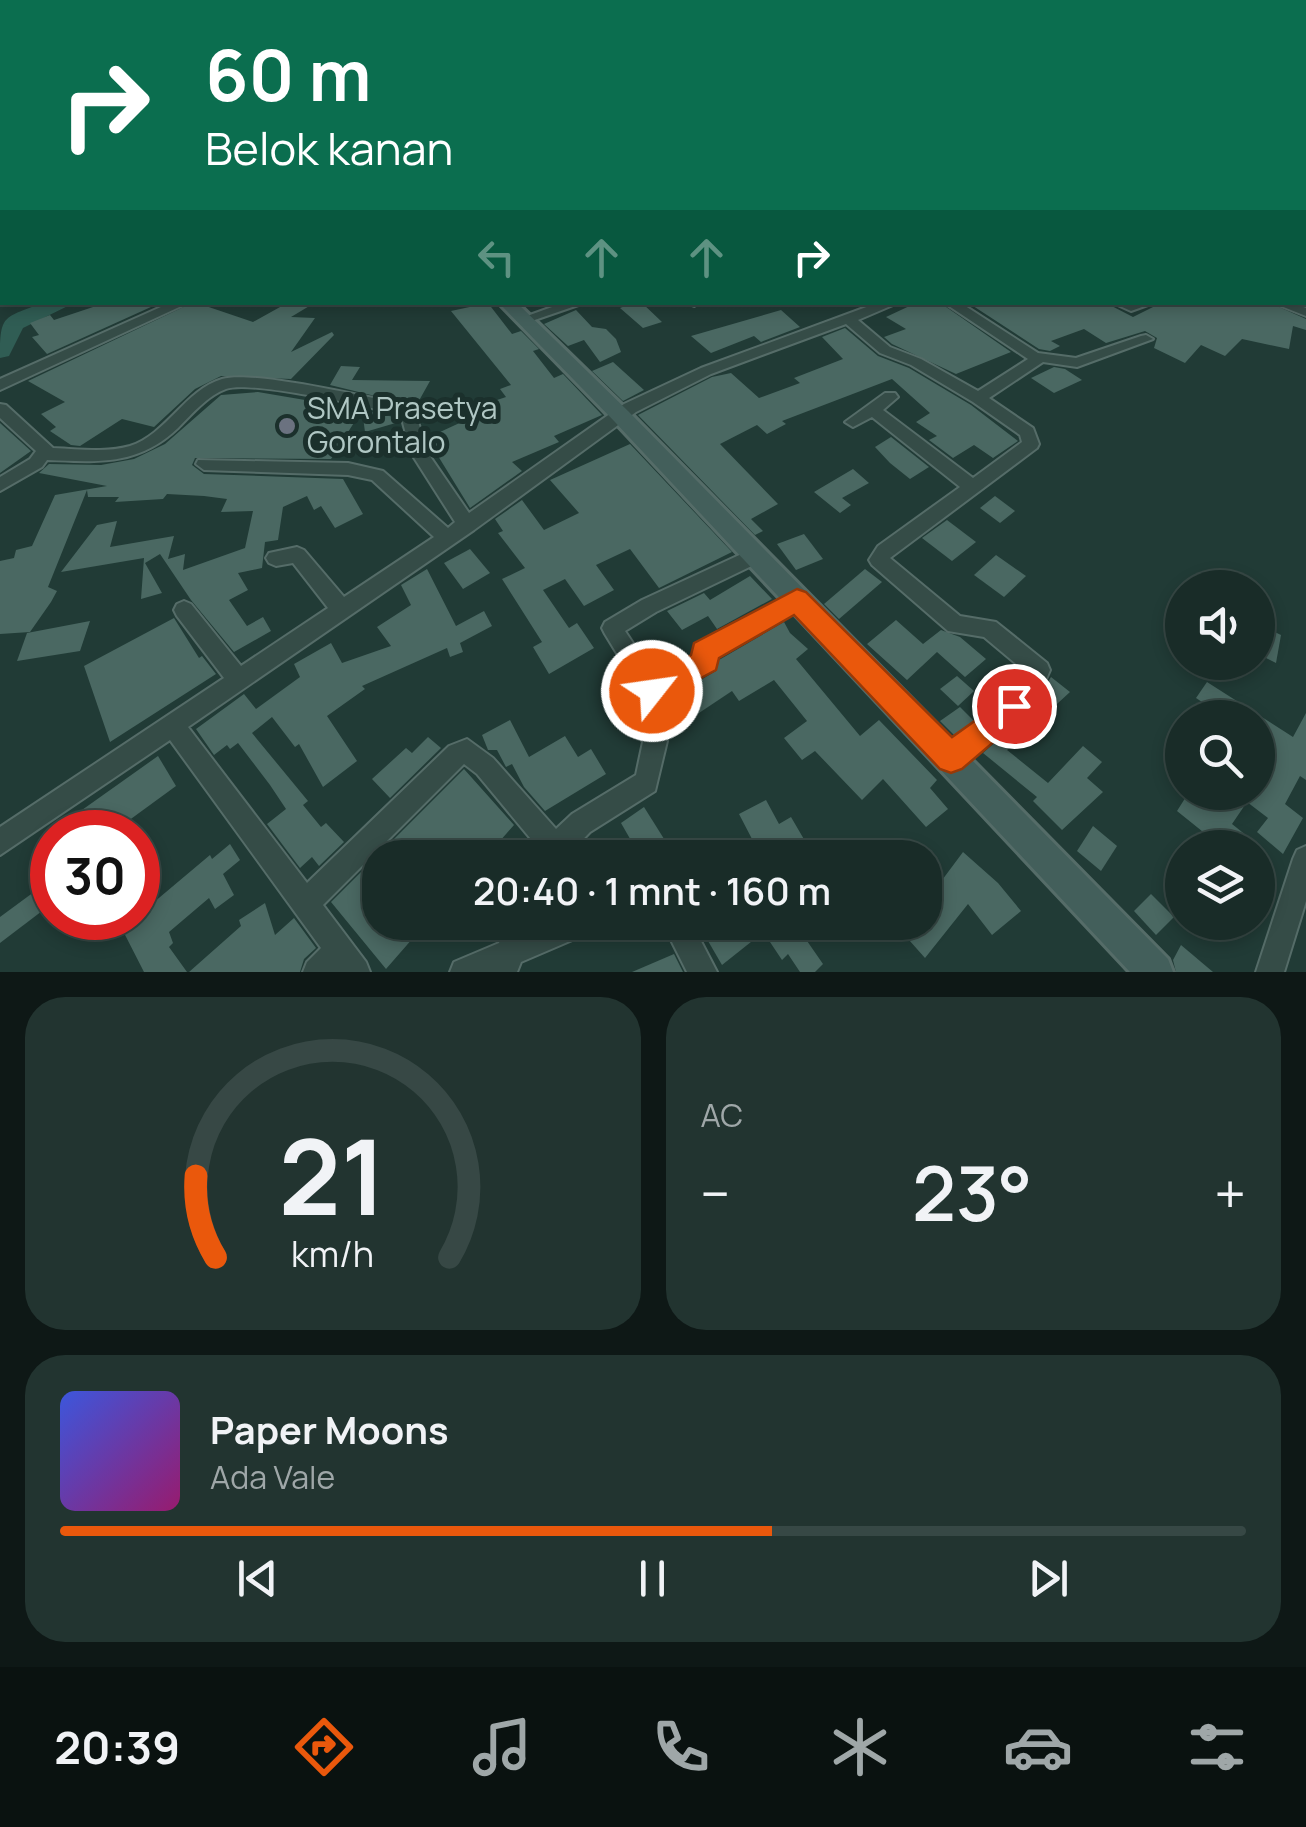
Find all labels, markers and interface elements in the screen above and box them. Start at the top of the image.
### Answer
text: 60 m [205,26,372,122]
icon: right [40,40,170,170]
text: Belok kanan [205,117,453,179]
icon: left [469,230,524,285]
icon: ahead [574,230,629,285]
icon: ahead [679,230,734,285]
icon: right [784,230,839,285]
place label: SMA Prasetya Gorontalo [307,387,497,462]
marker: SMA Prasetya Gorontalo [276,415,298,437]
map controls [1165,570,1275,940]
button: sound [1165,570,1275,680]
position arrow [600,639,704,743]
pin [972,664,1057,749]
icon: arrive [987,679,1042,734]
button: search [1165,700,1275,810]
speed limit sign: 30 [30,810,160,940]
button: layers [1165,830,1275,940]
text: 20:40 · 1 mnt · 160 m [473,864,831,916]
text: AC [701,1093,743,1137]
text: 21 [279,1104,386,1246]
text: 23° [912,1141,1033,1244]
text: − [701,1155,730,1231]
text: + [1214,1155,1246,1231]
text: km/h [291,1229,374,1278]
text: Paper Moons [210,1403,449,1455]
text: Ada Vale [210,1455,335,1499]
icon: previous [230,1551,285,1606]
icon: pause [625,1551,680,1606]
icon: next [1021,1551,1076,1606]
icon: directions [289,1712,359,1782]
icon: music [467,1712,537,1782]
icon: phone [646,1712,716,1782]
icon: climate [825,1712,895,1782]
icon: car [1003,1712,1073,1782]
icon: filters [1182,1712,1252,1782]
text: 20:39 [54,1716,180,1778]

